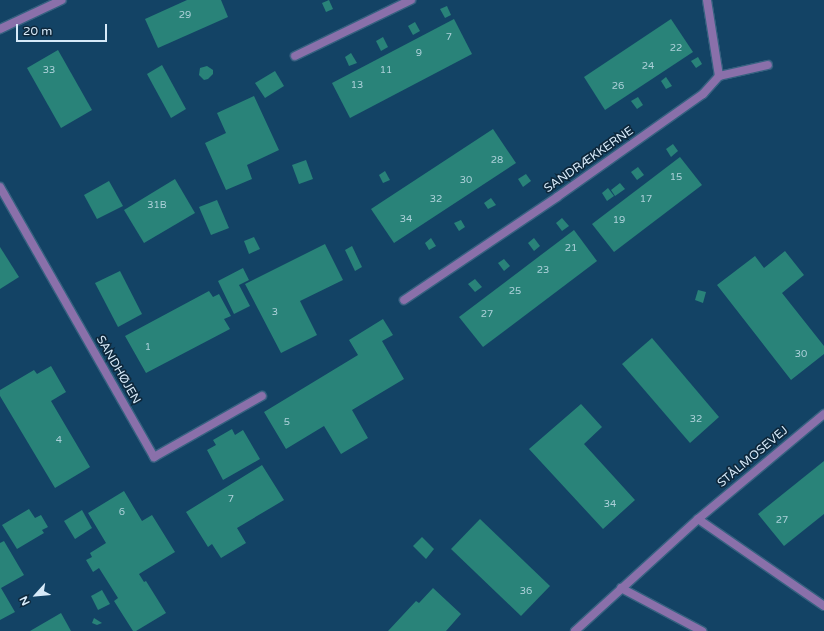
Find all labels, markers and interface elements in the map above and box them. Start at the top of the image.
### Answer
house number: 29 [179,10,191,22]
scale bar [18,16,109,42]
text: 20 m [23,24,52,38]
house number: 7 [446,32,452,44]
house number: 22 [670,43,682,55]
house number: 9 [416,48,422,60]
house number: 24 [642,61,654,73]
house number: 33 [43,65,55,77]
house number: 11 [380,65,392,77]
house number: 13 [351,80,363,92]
house number: 26 [612,81,624,93]
street label: SANDRÆKKERNE [542,124,636,196]
house number: 28 [491,155,503,167]
house number: 15 [670,172,682,184]
house number: 30 [460,175,472,187]
house number: 32 [430,194,442,206]
house number: 17 [640,194,652,206]
house number: 31B [147,200,167,212]
house number: 34 [400,214,412,226]
house number: 19 [613,215,625,227]
house number: 21 [565,243,577,255]
house number: 23 [537,265,549,277]
house number: 25 [509,286,521,298]
house number: 3 [272,307,278,319]
house number: 27 [481,309,493,321]
street label: SANDHØJEN [93,333,143,407]
house number: 1 [145,342,151,354]
house number: 30 [795,349,807,361]
house number: 32 [690,414,702,426]
house number: 5 [284,417,290,429]
street label: STÅLMOSEVEJ [715,423,791,491]
house number: 4 [56,435,62,447]
house number: 7 [228,494,234,506]
house number: 34 [604,499,616,511]
house number: 6 [119,507,125,519]
house number: 27 [776,515,788,527]
north arrow [16,575,56,615]
house number: 36 [520,586,532,598]
text: N [17,594,33,608]

